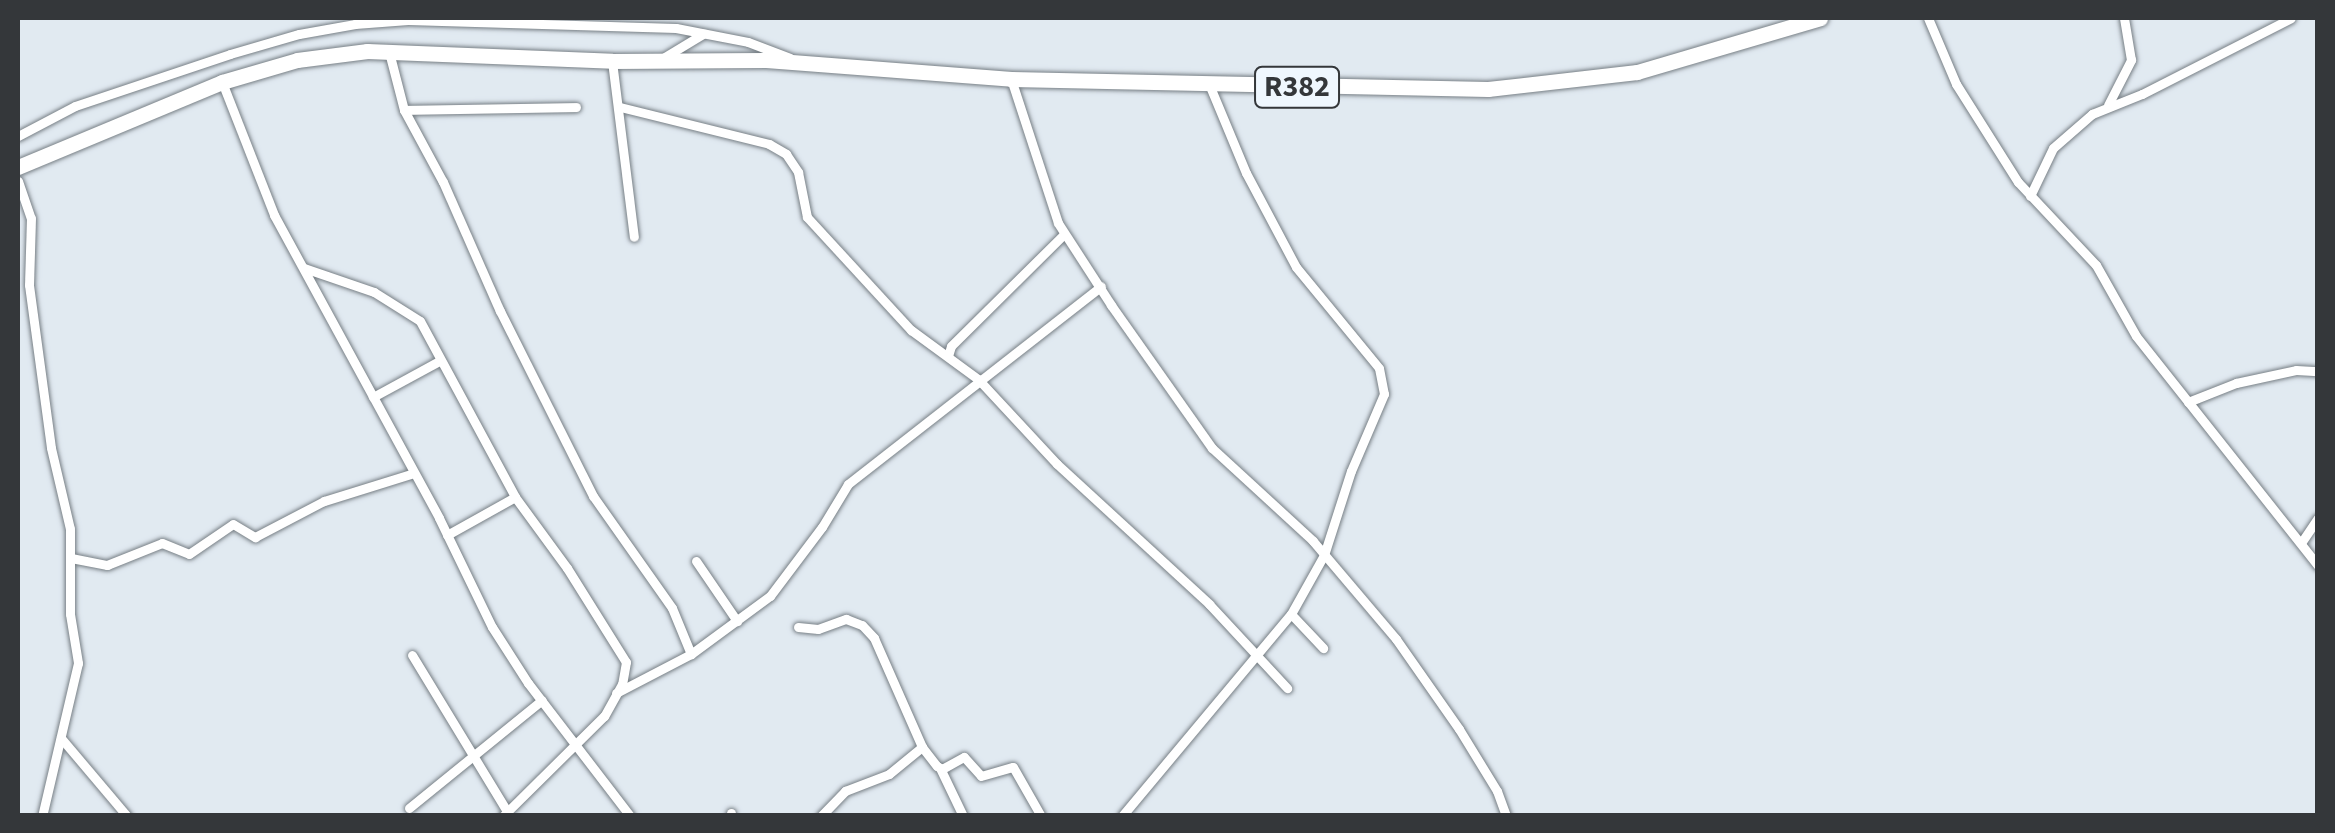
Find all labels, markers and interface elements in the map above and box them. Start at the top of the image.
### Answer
road number: R382 [1252,62,1342,112]

